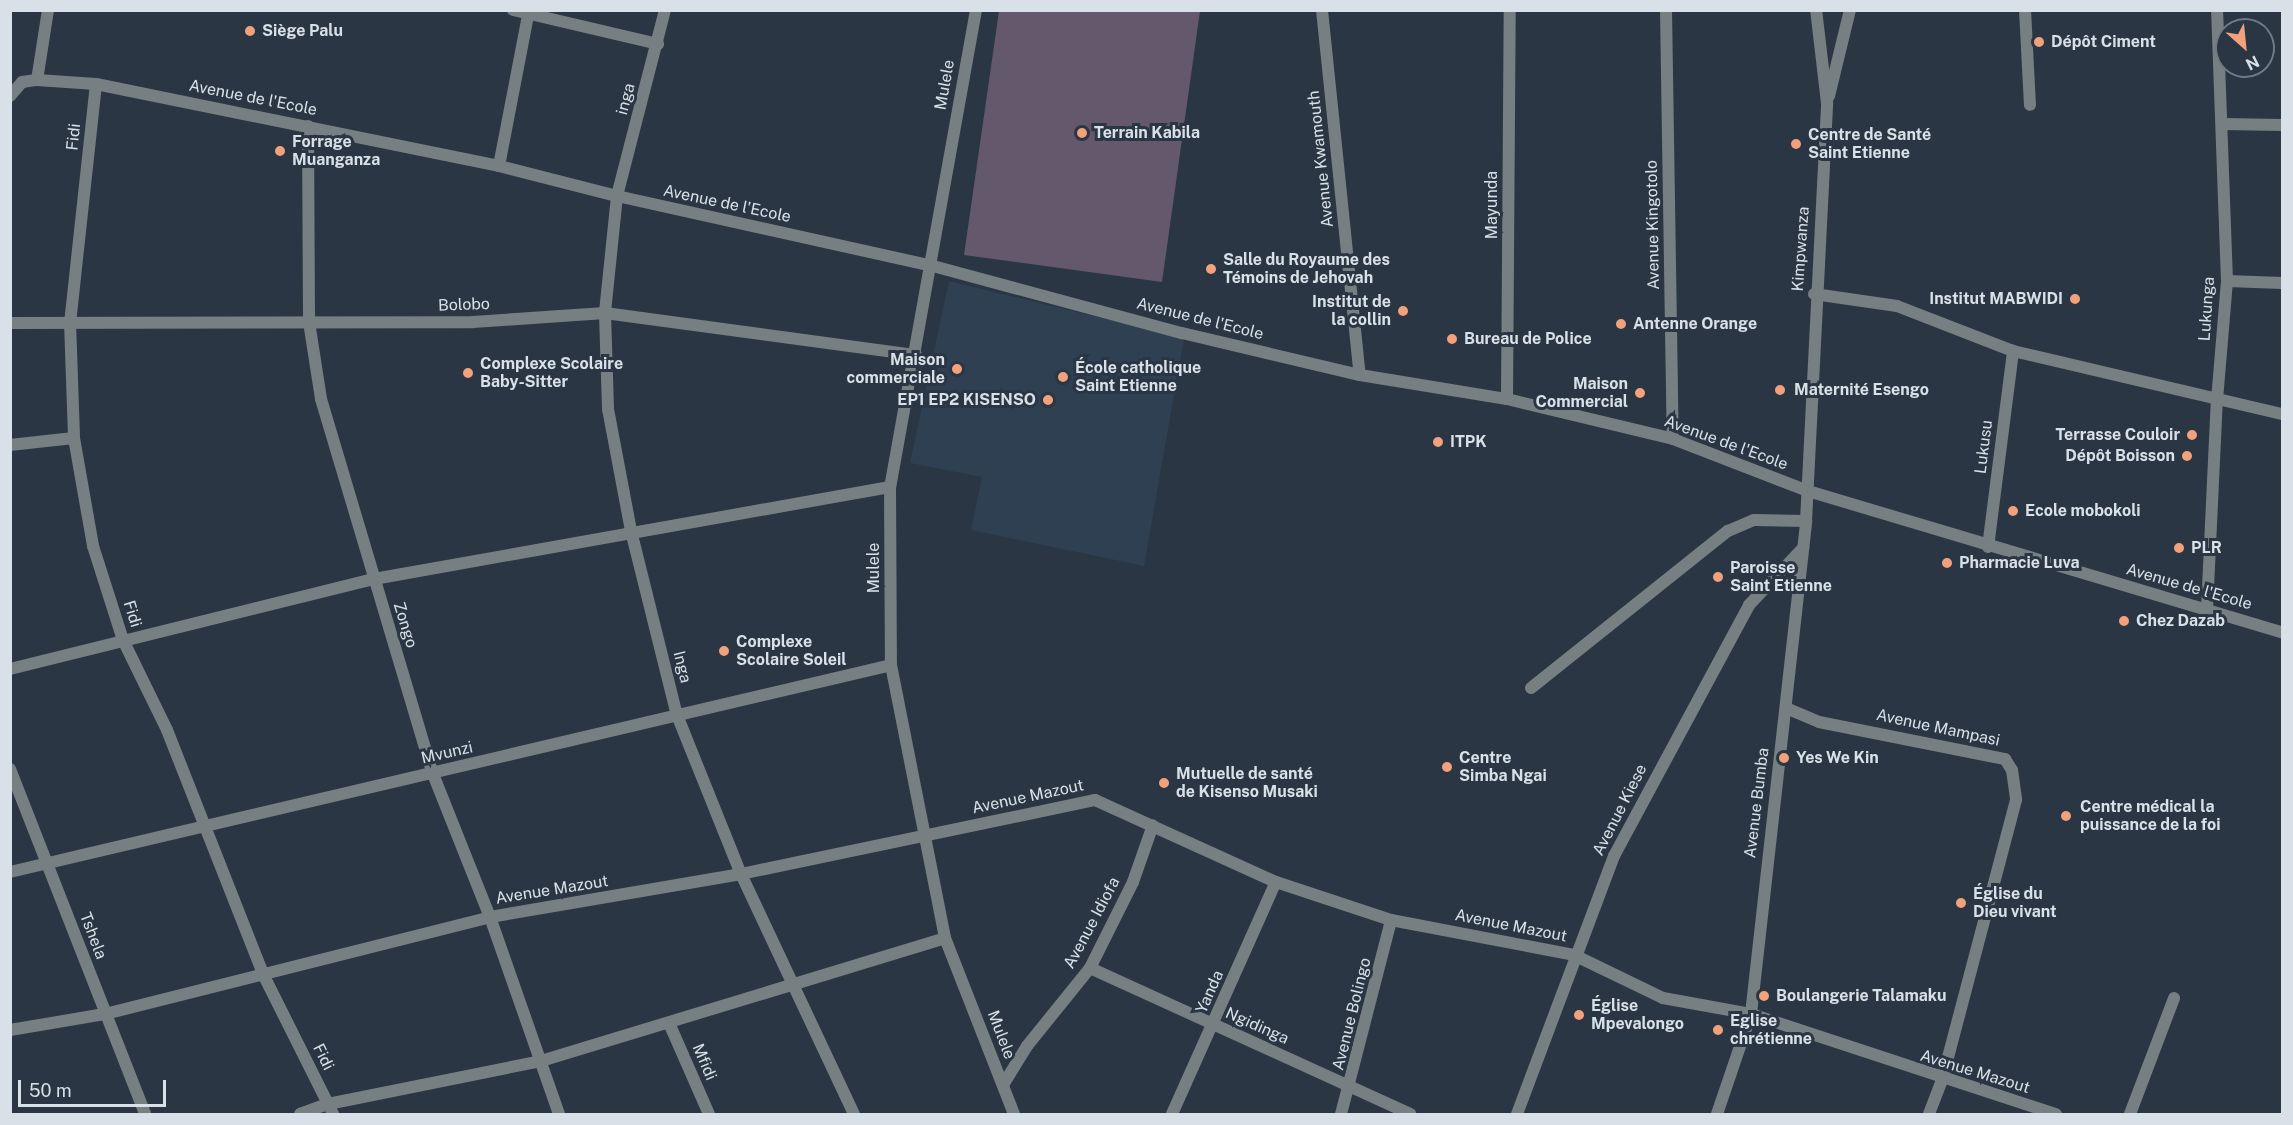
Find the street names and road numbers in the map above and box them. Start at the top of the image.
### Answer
street label: Mulele [931,58,959,112]
street label: Avenue de l'Ecole [187,76,319,120]
street label: inga [613,81,639,117]
street label: Avenue Kwamouth [1304,89,1338,229]
street label: Fidi [63,123,85,151]
street label: Avenue Kingotolo [1642,160,1664,290]
street label: Mayunda [1482,171,1502,239]
street label: Avenue de l'Ecole [661,181,793,227]
street label: Kimpwanza [1788,206,1814,292]
street label: Lukunga [2195,276,2219,342]
street label: Bolobo [438,294,490,316]
street label: Avenue de l'Ecole [1134,294,1266,344]
street label: Avenue de l'Ecole [1661,412,1791,474]
street label: Lukusu [1971,419,1997,475]
street label: Mulele [864,543,884,593]
street label: Avenue de l'Ecole [2124,560,2254,614]
street label: Fidi [119,598,145,630]
street label: Zongo [389,600,421,650]
street label: Inga [669,649,695,685]
street label: Avenue Mampasi [1874,706,2002,750]
street label: Mvunzi [419,738,475,768]
street label: Avenue Bumba [1741,747,1773,859]
street label: Avenue Kiese [1589,761,1651,859]
street label: Avenue Mazout [970,776,1086,818]
street label: Avenue Mazout [494,872,610,908]
street label: Avenue Idiofa [1060,874,1124,972]
street label: Avenue Mazout [1453,906,1569,946]
street label: Tshela [75,910,111,962]
street label: Avenue Bolingo [1329,956,1375,1072]
street label: Yanda [1192,967,1228,1017]
street label: Ngidinga [1222,1004,1292,1048]
street label: Mulele [983,1008,1019,1062]
street label: Fidi [308,1041,338,1073]
street label: Mfidi [688,1041,720,1083]
street label: Avenue Mazout [1918,1046,2032,1098]

